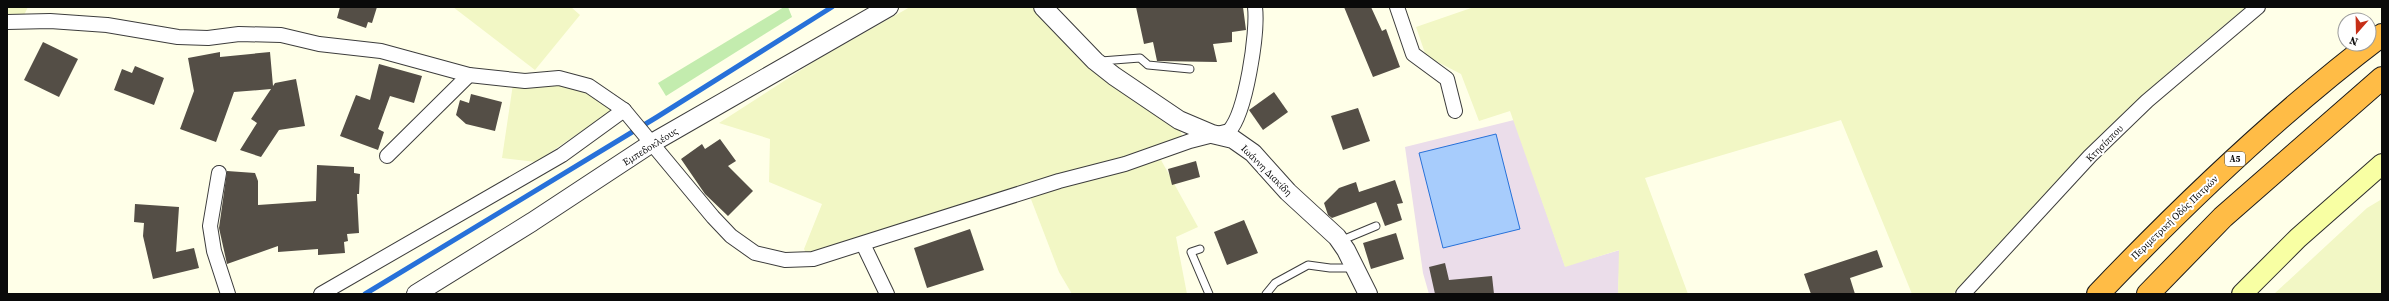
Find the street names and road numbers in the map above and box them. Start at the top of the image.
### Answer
street label: Κτησίππου [2083,122,2126,165]
street label: Εμπεδοκλέους [620,124,681,169]
street label: Ιωάννη Διακίδη [1238,142,1295,199]
road number: Α5 [2225,152,2245,166]
street label: Περιμετρική Οδός Πατρών [2128,172,2221,262]

